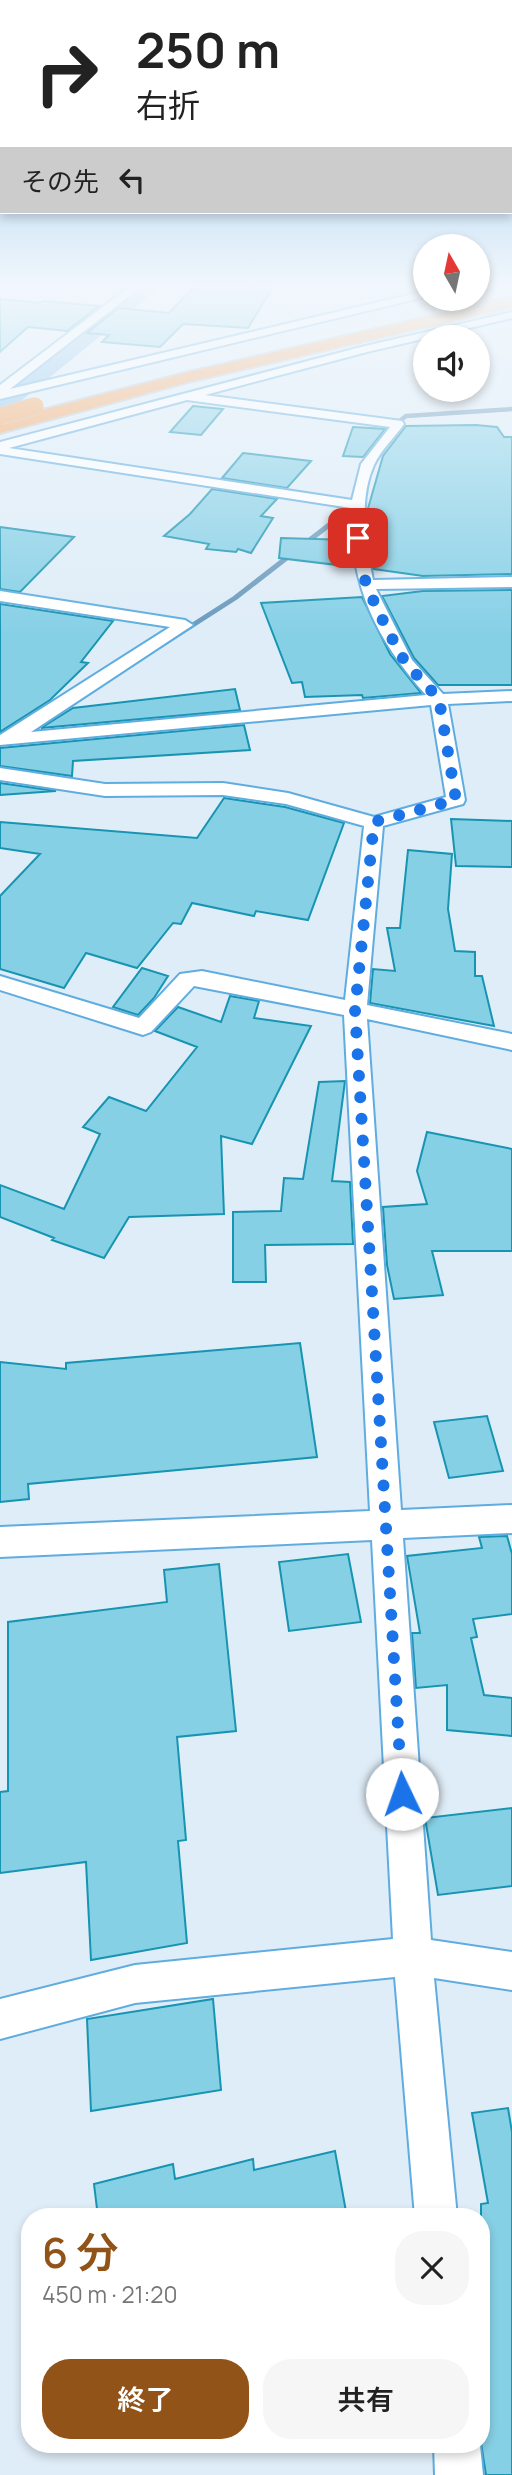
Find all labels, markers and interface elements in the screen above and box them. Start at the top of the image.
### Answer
text: 250 m [136,16,280,83]
icon: right [21,28,112,119]
text: 右折 [136,83,200,127]
icon: left [113,161,151,199]
text: その先 [21,163,99,199]
north arrow [413,234,490,312]
map controls [413,234,490,402]
button: sound [413,325,490,402]
pin [328,508,388,568]
icon: arrive [339,519,377,557]
position arrow [365,1757,439,1831]
text: 6 分 [42,2223,119,2281]
button: close [395,2231,469,2305]
text: 450 m · 21:20 [42,2278,177,2310]
button: 終了 [42,2359,249,2439]
button: 共有 [263,2359,469,2439]

